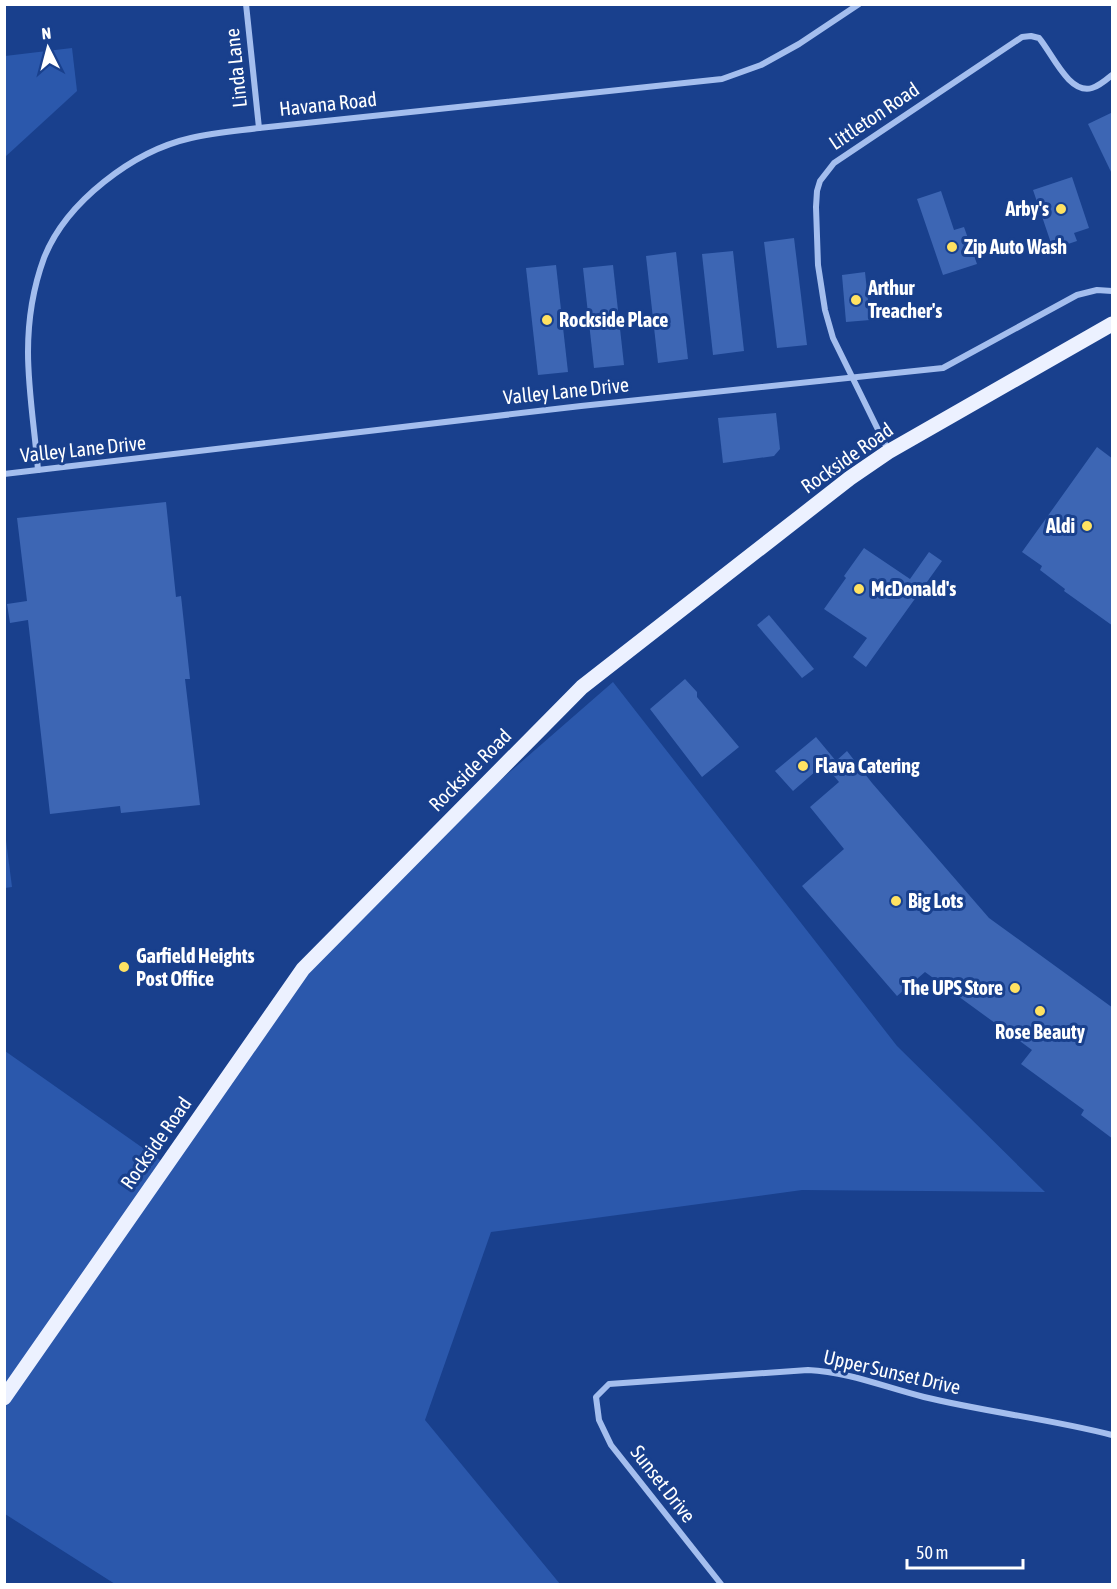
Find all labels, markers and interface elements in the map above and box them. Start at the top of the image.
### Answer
north arrow [18,18,78,78]
text: N [41,24,52,43]
street label: Linda Lane [220,27,251,109]
street label: Littleton Road [824,77,923,154]
street label: Havana Road [278,87,378,120]
place label: Arby's [1004,197,1049,220]
marker: Arby's [1054,202,1068,216]
place label: Zip Auto Wash [964,235,1067,258]
marker: Zip Auto Wash [945,240,959,254]
place label: Arthur Treacher's [867,276,942,322]
marker: Arthur Treacher's [849,293,863,307]
place label: Rockside Place [559,308,668,331]
marker: Rockside Place [540,313,554,327]
street label: Valley Lane Drive [502,372,630,409]
street label: Rockside Road [796,418,897,498]
street label: Valley Lane Drive [19,430,147,467]
place label: Aldi [1045,514,1075,537]
marker: Aldi [1080,519,1094,533]
place label: McDonald's [871,577,956,600]
marker: McDonald's [852,582,866,596]
street label: Rockside Road [424,724,516,816]
place label: Flava Catering [815,754,920,777]
marker: Flava Catering [796,759,810,773]
place label: Big Lots [908,889,963,912]
marker: Big Lots [889,894,903,908]
place label: Garfield Heights Post Office [136,944,255,990]
marker: Garfield Heights Post Office [117,960,131,974]
place label: The UPS Store [902,976,1003,999]
marker: The UPS Store [1008,981,1022,995]
marker: Rose Beauty [1033,1004,1047,1018]
place label: Rose Beauty [995,1020,1086,1043]
street label: Rockside Road [116,1092,196,1193]
street label: Upper Sunset Drive [821,1345,963,1398]
street label: Sunset Drive [626,1441,701,1527]
scale bar [907,1532,1022,1570]
text: 50 m [916,1542,948,1563]

